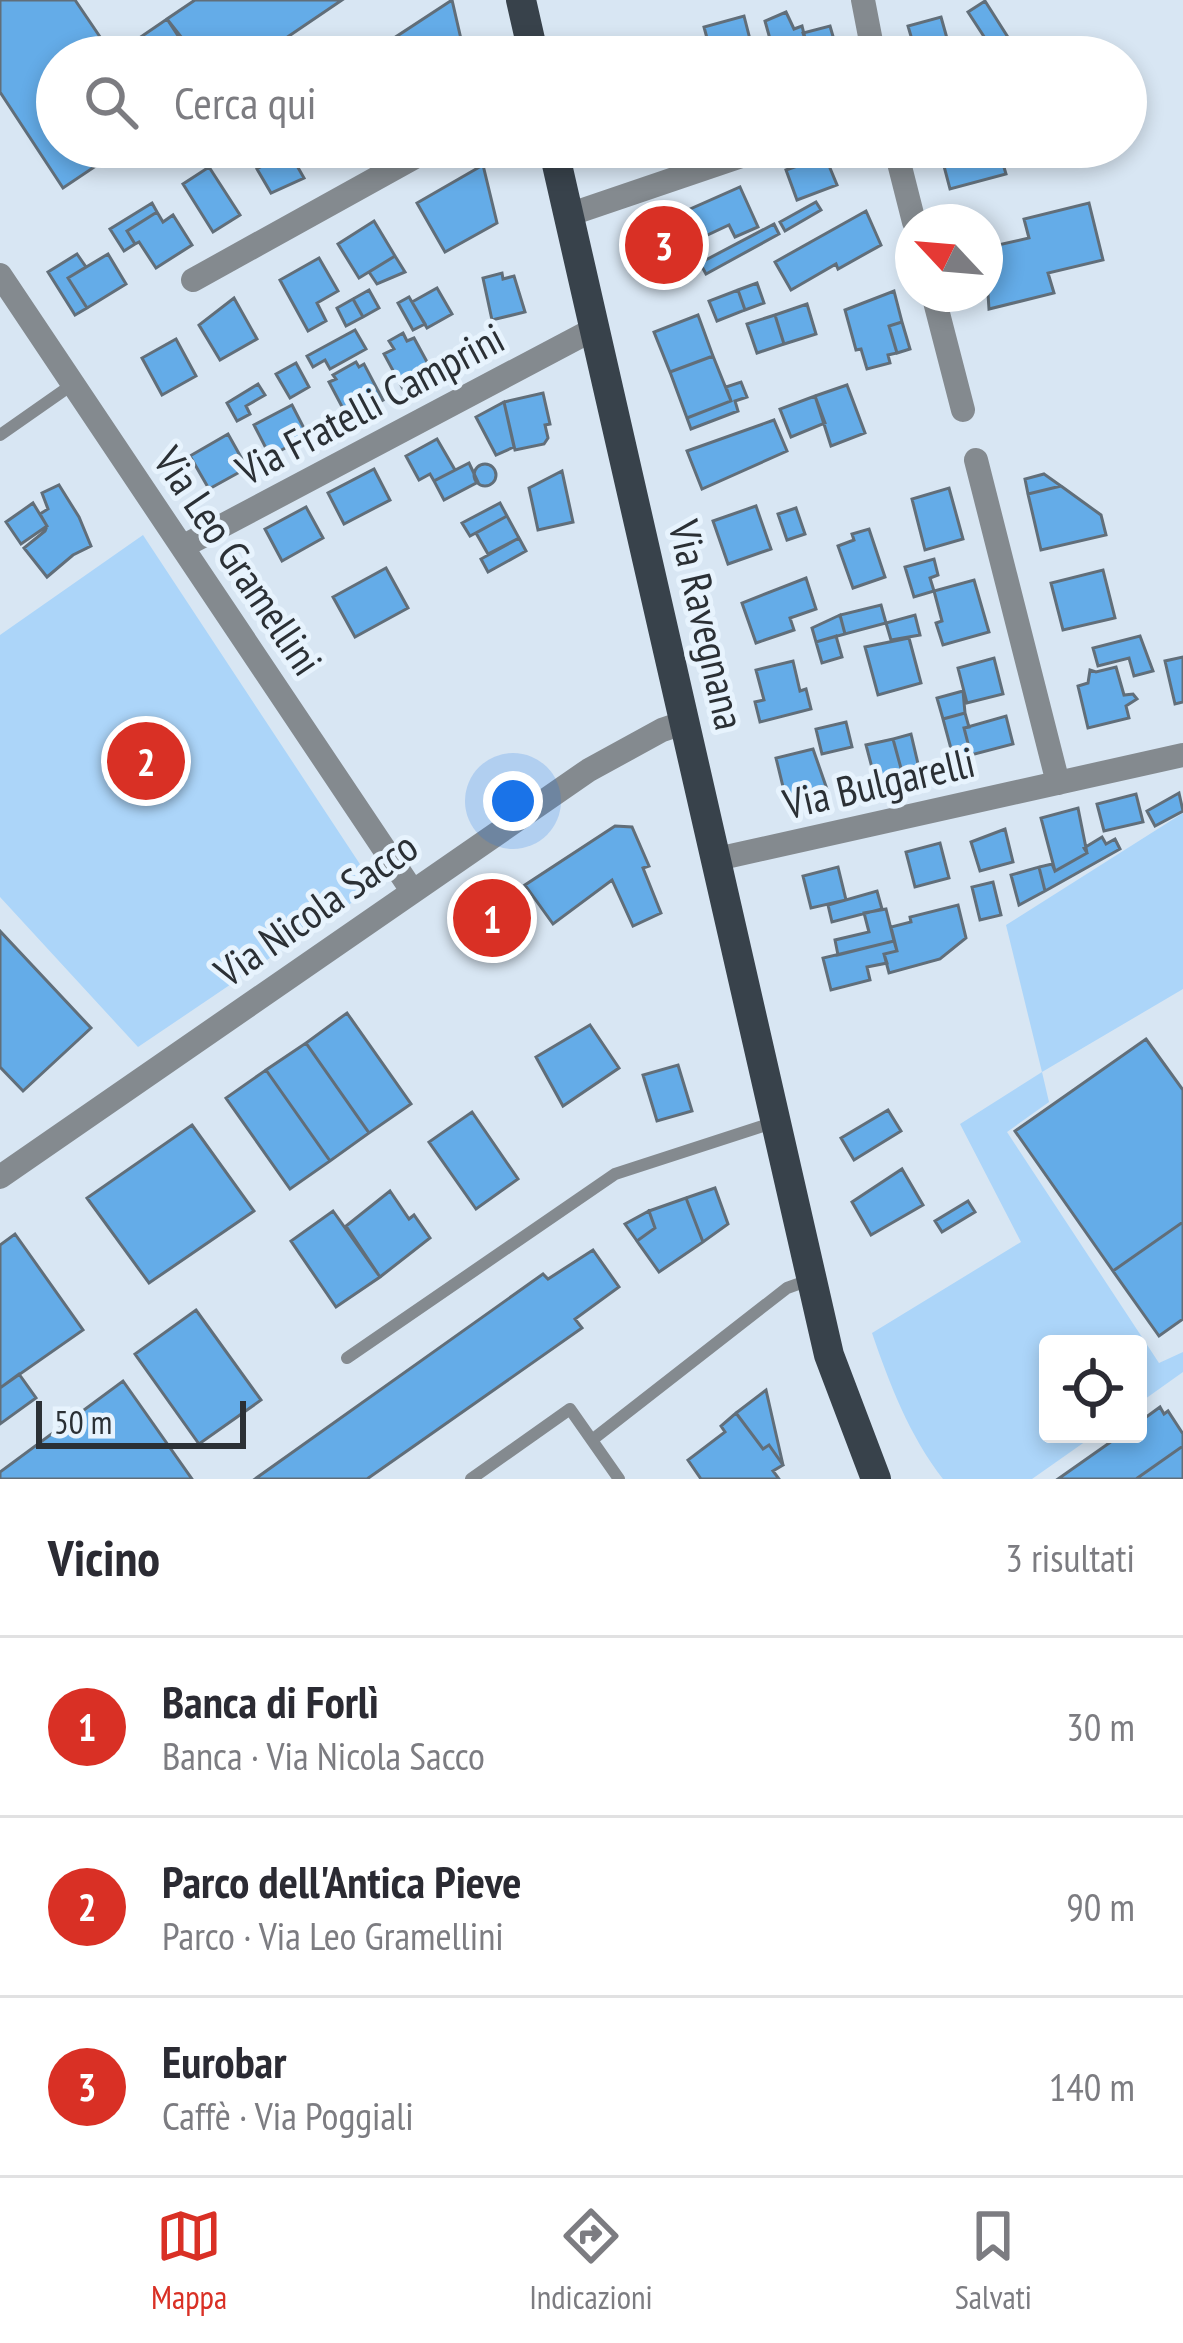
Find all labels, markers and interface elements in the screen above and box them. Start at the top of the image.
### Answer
search box [36,36,1147,168]
icon: search [78,69,144,135]
text: Cerca qui [174,73,317,131]
pin: 3 [625,200,703,290]
north arrow [895,204,1003,312]
street label: Via Fratelli Camprini [226,310,513,498]
street label: Via Leo Gramellini [141,435,335,685]
street label: Via Ravegnana [656,514,758,735]
pin: 2 [107,716,185,806]
street label: Via Bulgarelli [777,734,980,831]
your location [483,771,543,831]
street label: Via Nicola Sacco [203,819,428,999]
pin: 1 [453,873,531,963]
map controls [1039,1335,1147,1443]
button: locate [1039,1335,1147,1443]
scale bar [36,1395,246,1448]
text: 50 m [54,1400,112,1443]
text: Vicino [48,1524,160,1590]
text: 3 risultati [1005,1532,1135,1583]
text: Banca di Forlì [162,1672,379,1730]
text: 1 [78,1701,96,1752]
text: 30 m [1066,1701,1135,1752]
text: Banca · Via Nicola Sacco [162,1730,485,1781]
text: Parco dell'Antica Pieve [162,1852,522,1910]
text: 2 [78,1881,96,1932]
text: 90 m [1066,1881,1135,1932]
text: Parco · Via Leo Gramellini [162,1910,504,1961]
text: Eurobar [162,2032,286,2090]
text: 3 [78,2061,96,2112]
text: 140 m [1049,2061,1135,2112]
text: Caffè · Via Poggiali [162,2090,414,2141]
tab: Mappa [151,2203,227,2318]
tab: Indicazioni [529,2203,653,2318]
tab: Salvati [955,2203,1032,2318]

